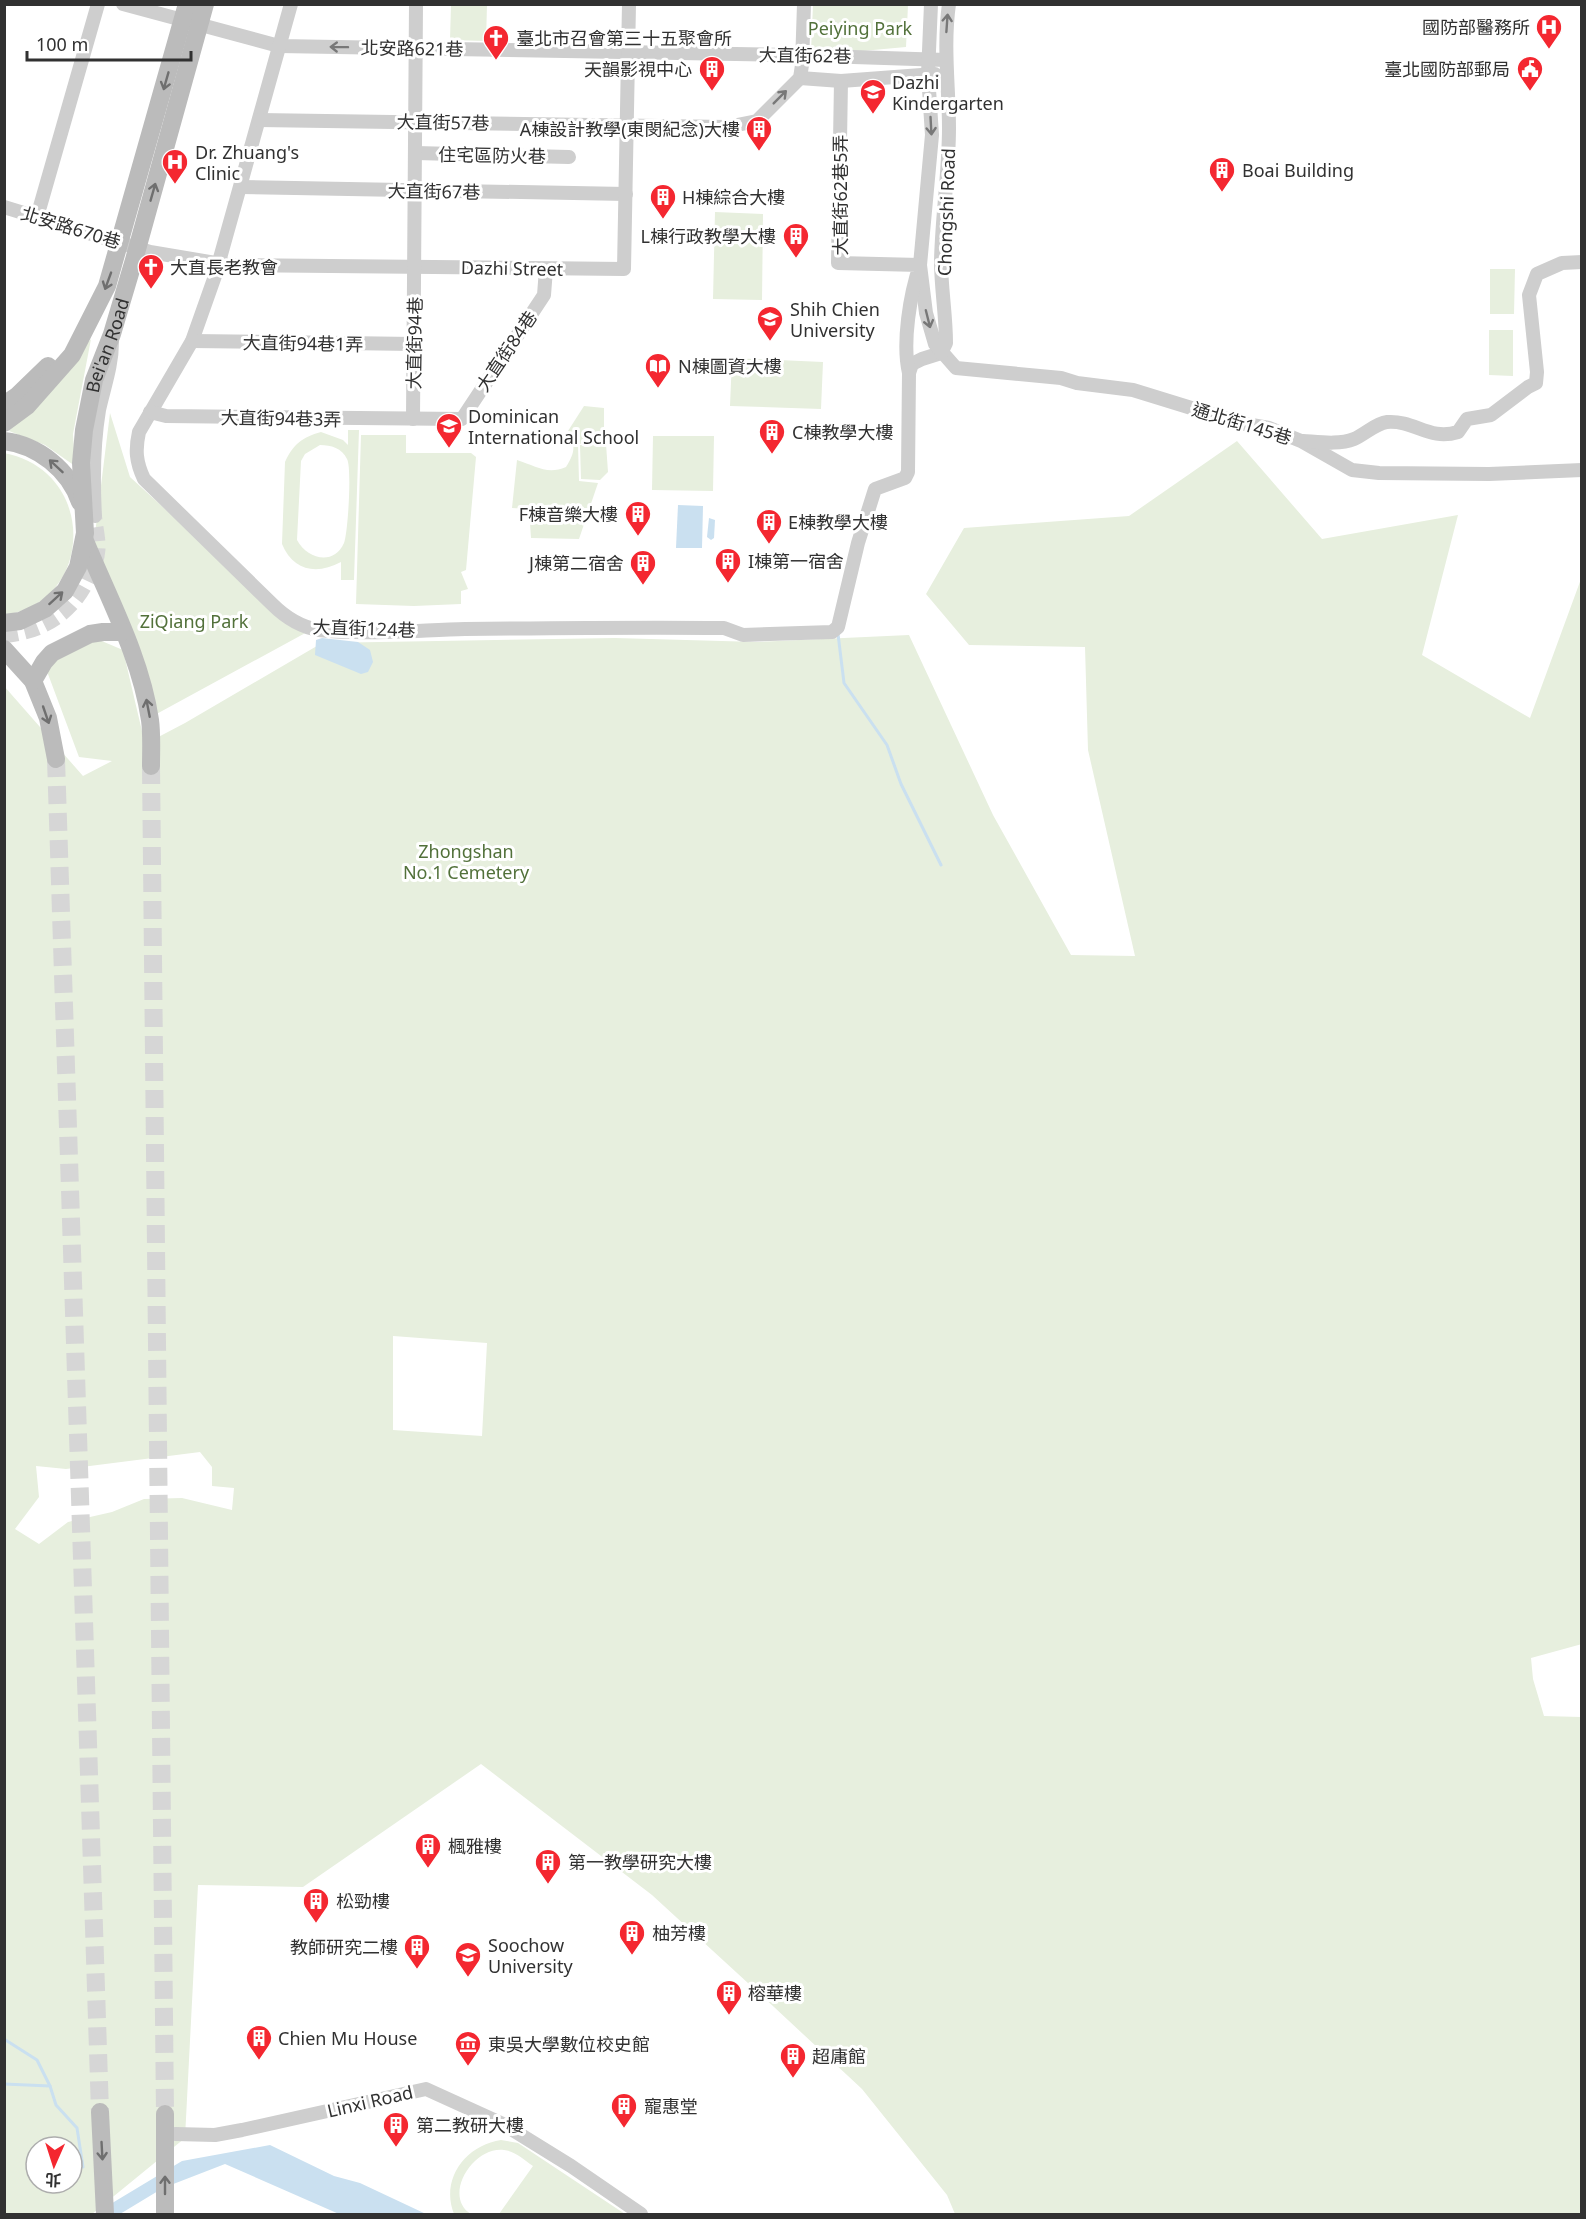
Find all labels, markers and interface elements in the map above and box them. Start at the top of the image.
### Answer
hospital icon: 國防部醫務所 [1534,12,1564,50]
one-way arrow [942,14,953,34]
place label: 國防部醫務所 [1422,15,1530,39]
park label: Peiying Park [808,16,913,40]
church icon: 臺北市召會第三十五聚會所 [481,23,511,61]
scale bar [27,24,190,62]
place label: 臺北市召會第三十五聚會所 [516,26,732,50]
text: 100 m [36,32,88,56]
street label: 北安路621巷 [360,35,464,61]
one-way arrow [329,41,349,53]
street label: 大直街62巷 [759,42,851,68]
building icon: 天韻影視中心 [697,54,727,92]
public building icon: 臺北國防部郵局 [1515,54,1545,92]
place label: 天韻影視中心 [584,57,692,81]
place label: 臺北國防部郵局 [1384,57,1510,81]
place label: Dazhi Kindergarten [892,70,1004,115]
one-way arrow [159,71,171,90]
school or university icon: Dazhi Kindergarten [858,77,888,115]
one-way arrow [773,90,788,105]
street label: 大直街57巷 [397,109,489,135]
building icon: A棟設計教學(東閔紀念)大樓 [744,114,774,152]
one-way arrow [926,115,937,135]
place label: A棟設計教學(東閔紀念)大樓 [520,117,740,141]
street label: 大直街62巷5弄 [828,135,852,255]
place label: Dr. Zhuang's Clinic [195,140,299,185]
street label: 住宅區防火巷 [438,142,546,168]
hospital icon: Dr. Zhuang's Clinic [160,147,190,185]
street label: Chongshi Road [932,148,960,276]
building icon: Boai Building [1207,155,1237,193]
place label: Boai Building [1242,158,1354,182]
street label: 大直街67巷 [388,178,480,204]
building icon: H棟綜合大樓 [648,182,678,220]
one-way arrow [147,183,159,202]
place label: H棟綜合大樓 [682,185,785,209]
street label: 北安路670巷 [18,200,124,254]
building icon: L棟行政教學大樓 [781,221,811,259]
place label: L棟行政教學大樓 [641,224,776,248]
church icon: 大直長老教會 [136,252,166,290]
place label: 大直長老教會 [170,255,278,279]
street label: Dazhi Street [461,255,564,281]
one-way arrow [102,271,113,290]
street label: Bei'an Road [80,295,134,395]
street label: 大直街94巷 [401,297,427,389]
place label: Shih Chien University [790,297,880,342]
school or university icon: Shih Chien University [755,304,785,342]
street label: 大直街84巷 [470,306,542,396]
one-way arrow [923,310,935,329]
street label: 大直街94巷1弄 [242,330,364,356]
library icon: N棟圖資大樓 [643,351,673,389]
place label: N棟圖資大樓 [678,354,782,378]
street label: 通北街145巷 [1189,396,1295,450]
place label: Dominican International School [468,404,639,449]
street label: 大直街94巷3弄 [220,405,342,431]
school or university icon: Dominican International School [434,411,464,449]
building icon: C棟教學大樓 [757,417,787,455]
place label: C棟教學大樓 [792,420,893,444]
one-way arrow [48,459,63,473]
building icon: F棟音樂大樓 [623,499,653,537]
place label: F棟音樂大樓 [519,502,618,526]
building icon: E棟教學大樓 [754,507,784,545]
place label: E棟教學大樓 [788,510,888,534]
building icon: I棟第一宿舍 [713,546,743,584]
building icon: J棟第二宿舍 [628,548,658,586]
place label: I棟第一宿舍 [748,549,844,573]
place label: J棟第二宿舍 [527,551,624,575]
one-way arrow [48,591,63,605]
park label: ZiQiang Park [140,609,249,633]
street label: 大直街124巷 [312,614,416,642]
one-way arrow [142,699,153,719]
one-way arrow [42,705,53,724]
park label: Zhongshan No.1 Cemetery [403,839,530,884]
building icon: 楓雅樓 [413,1831,443,1869]
place label: 楓雅樓 [448,1834,502,1858]
building icon: 第一教學研究大樓 [533,1847,563,1885]
place label: 第一教學研究大樓 [568,1850,712,1874]
building icon: 松勁樓 [301,1886,331,1924]
place label: 松勁樓 [336,1889,390,1913]
building icon: 柚芳樓 [617,1918,647,1956]
place label: 柚芳樓 [652,1921,706,1945]
building icon: 教師研究二樓 [402,1932,432,1970]
place label: Soochow University [488,1933,573,1978]
place label: 教師研究二樓 [290,1935,398,1959]
school or university icon: Soochow University [453,1940,483,1978]
building icon: 榕華樓 [714,1978,744,2016]
place label: 榕華樓 [748,1981,802,2005]
building icon: Chien Mu House [244,2023,274,2061]
place label: Chien Mu House [278,2026,417,2050]
museum icon: 東吳大學數位校史館 [453,2029,483,2067]
place label: 東吳大學數位校史館 [488,2032,650,2056]
building icon: 超庸館 [778,2041,808,2079]
place label: 超庸館 [812,2044,866,2068]
street label: Linxi Road [325,2079,415,2123]
building icon: 寵惠堂 [609,2091,639,2129]
place label: 寵惠堂 [644,2094,698,2118]
building icon: 第二教研大樓 [381,2110,411,2148]
place label: 第二教研大樓 [416,2113,524,2137]
north arrow [24,2135,84,2195]
one-way arrow [97,2141,108,2161]
text: 北 [45,2169,62,2191]
one-way arrow [159,2176,171,2196]

